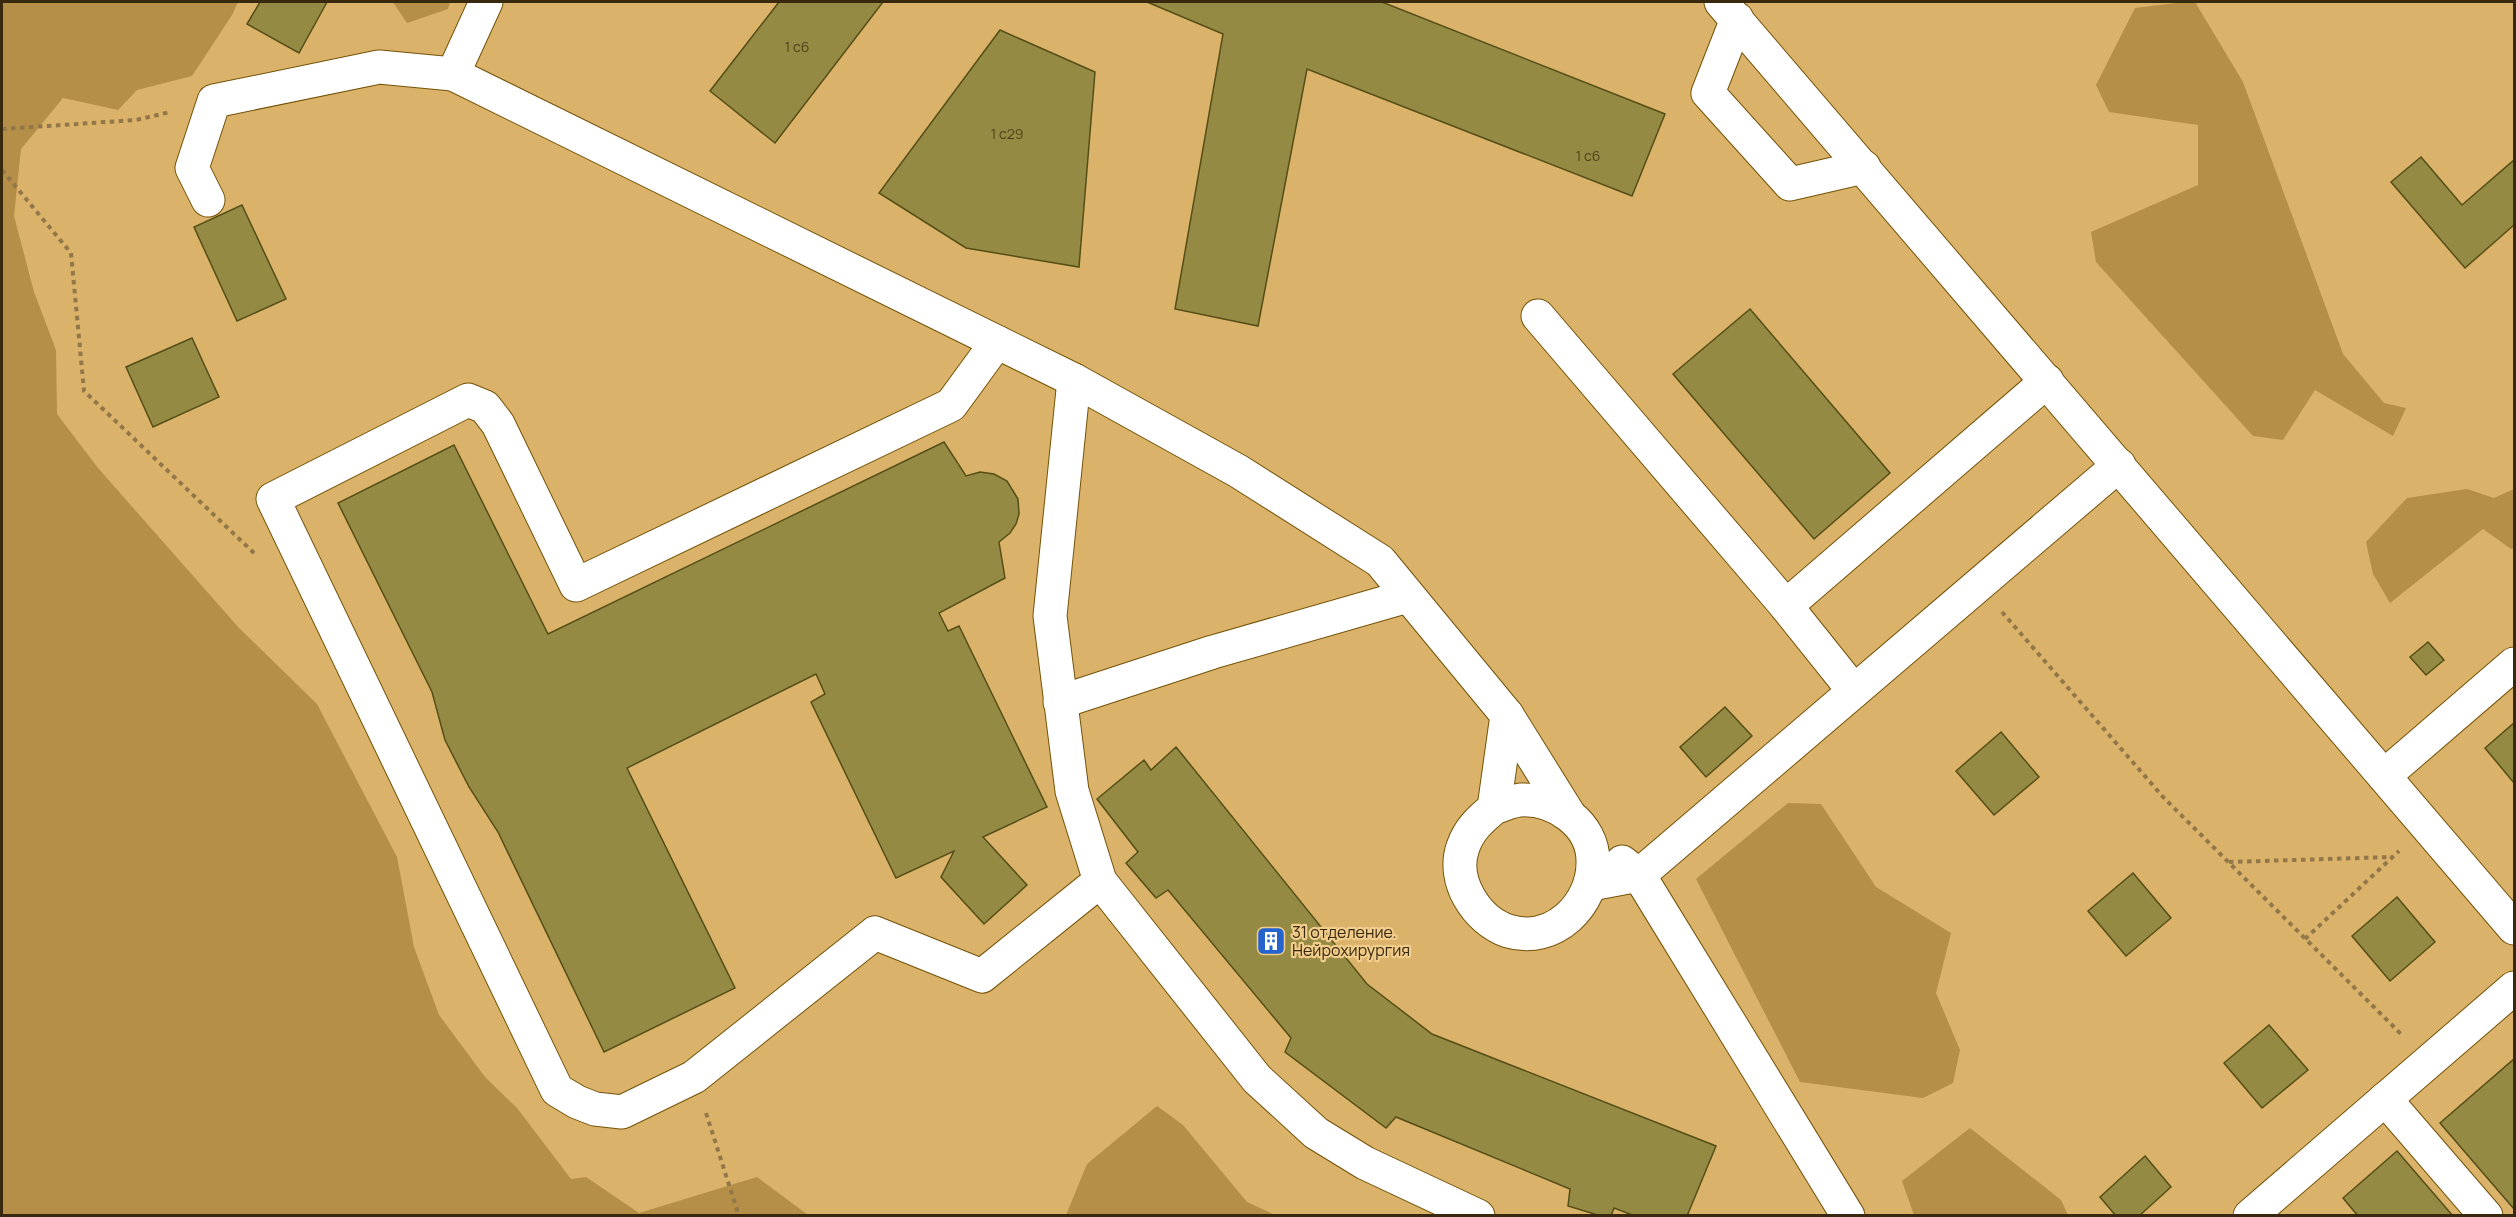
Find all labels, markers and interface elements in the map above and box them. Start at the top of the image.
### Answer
house number: 1 с6 [785,37,809,56]
house number: 1 с29 [991,124,1023,143]
house number: 1 с6 [1576,146,1600,165]
place label: 31 отделение. Нейрохирургия [1292,921,1410,961]
building icon: 31 отделение. Нейрохирургия [1255,925,1287,957]

